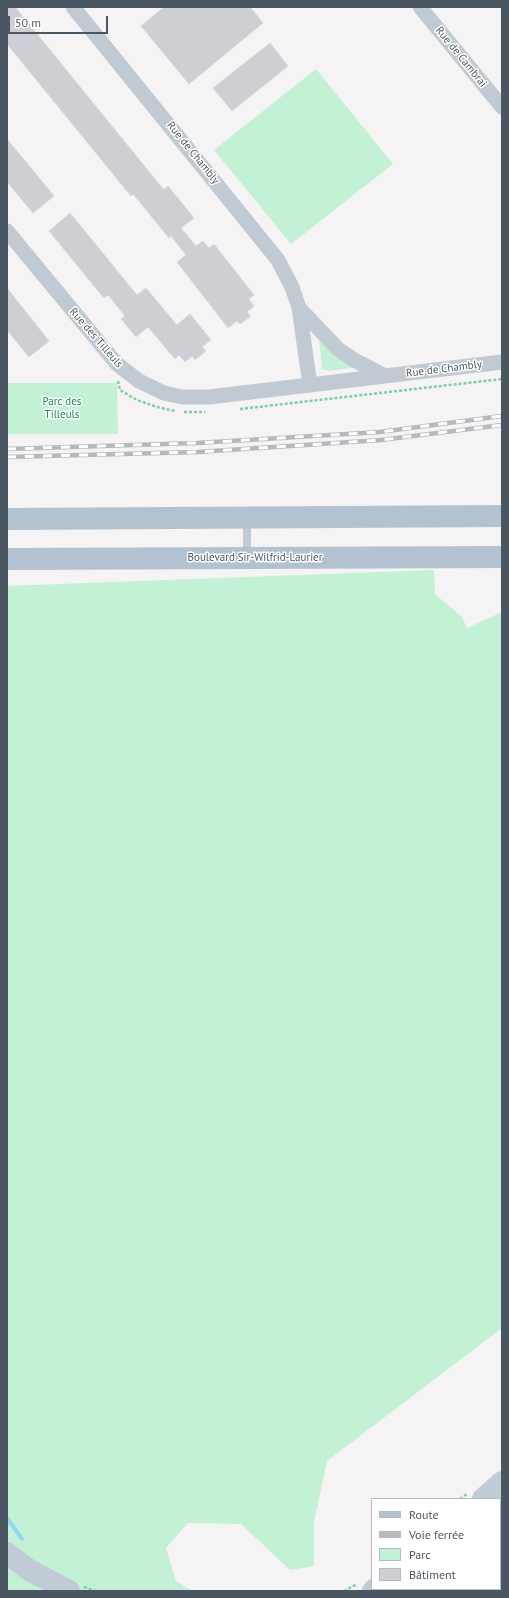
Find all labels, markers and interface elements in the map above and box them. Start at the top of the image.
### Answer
scale bar [10,8,110,34]
text: 50 m [15,15,41,30]
street label: Rue de Cambrai [433,24,489,90]
street label: Rue de Chambly [164,119,222,187]
street label: Rue des Tilleuls [66,305,126,371]
street label: Rue de Chambly [405,358,483,380]
park label: Parc des Tilleuls [43,395,81,421]
street label: Boulevard Sir-Wilfrid-Laurier [188,551,322,565]
legend [371,1498,501,1590]
text: Route [409,1507,439,1522]
text: Voie ferrée [409,1527,464,1542]
text: Parc [409,1547,431,1562]
text: Bâtiment [409,1567,456,1582]

